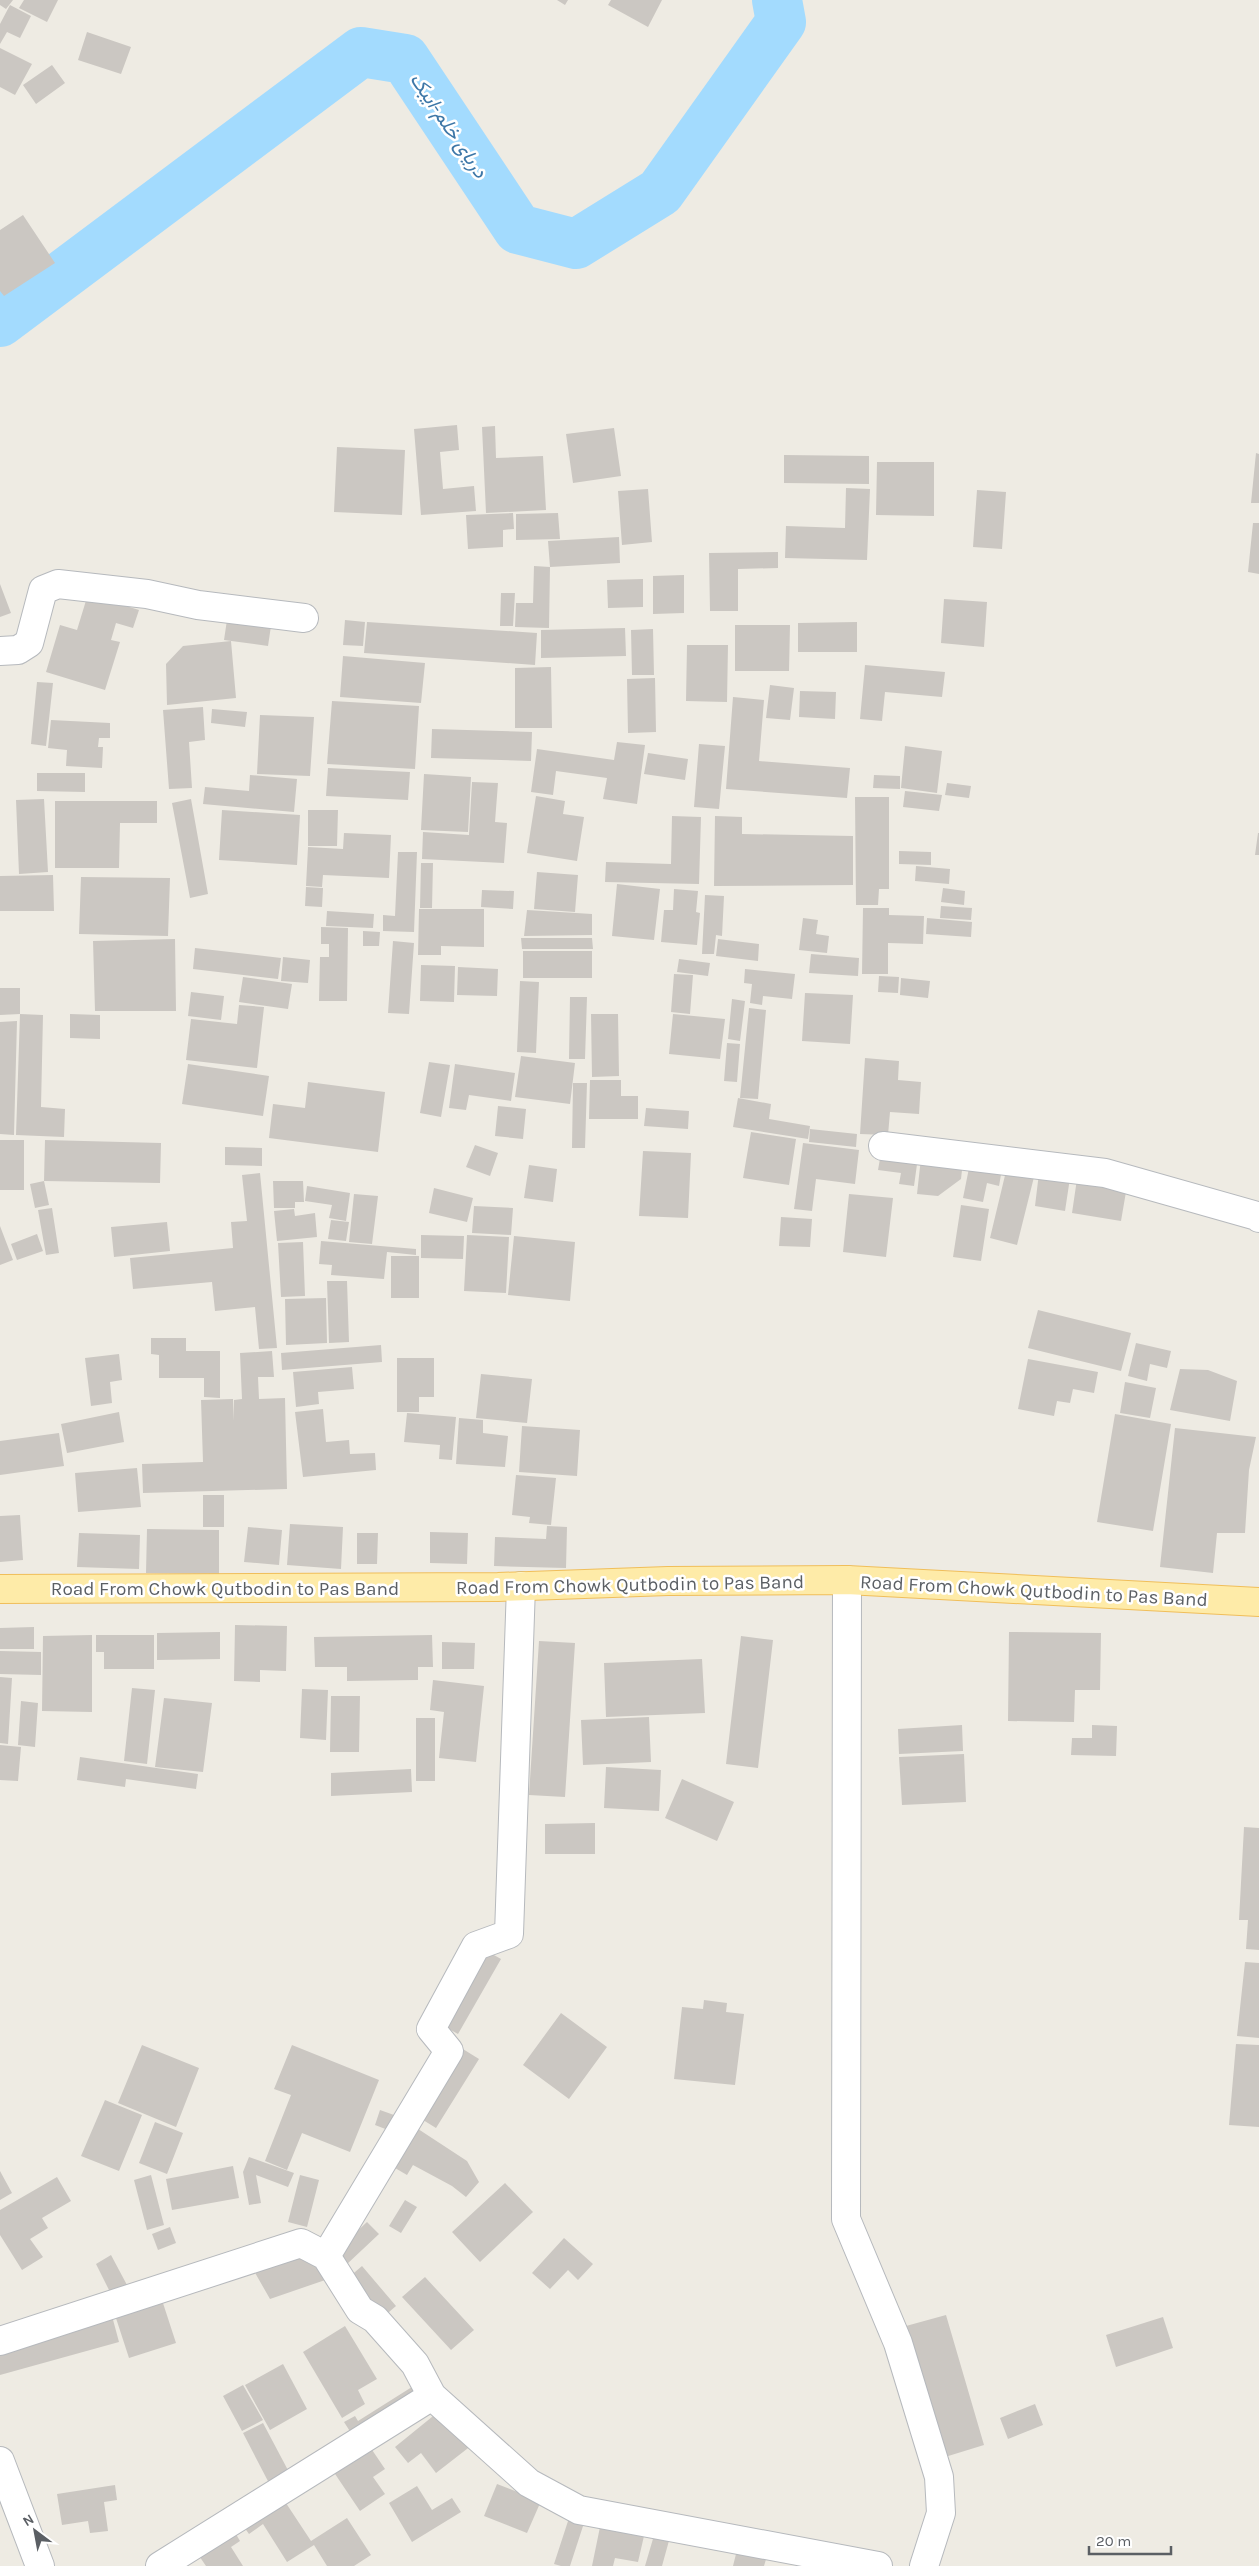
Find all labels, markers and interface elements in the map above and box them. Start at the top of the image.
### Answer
water label: دریای خلم-ایبک [403,68,492,184]
street label: Road From Chowk Qutbodin to Pas Band [456,1571,804,1599]
street label: Road From Chowk Qutbodin to Pas Band [859,1571,1208,1611]
street label: Road From Chowk Qutbodin to Pas Band [51,1578,399,1600]
north arrow [10,2506,60,2556]
text: N [20,2511,37,2530]
scale bar [1089,2524,1172,2556]
text: 20 m [1096,2532,1131,2550]

